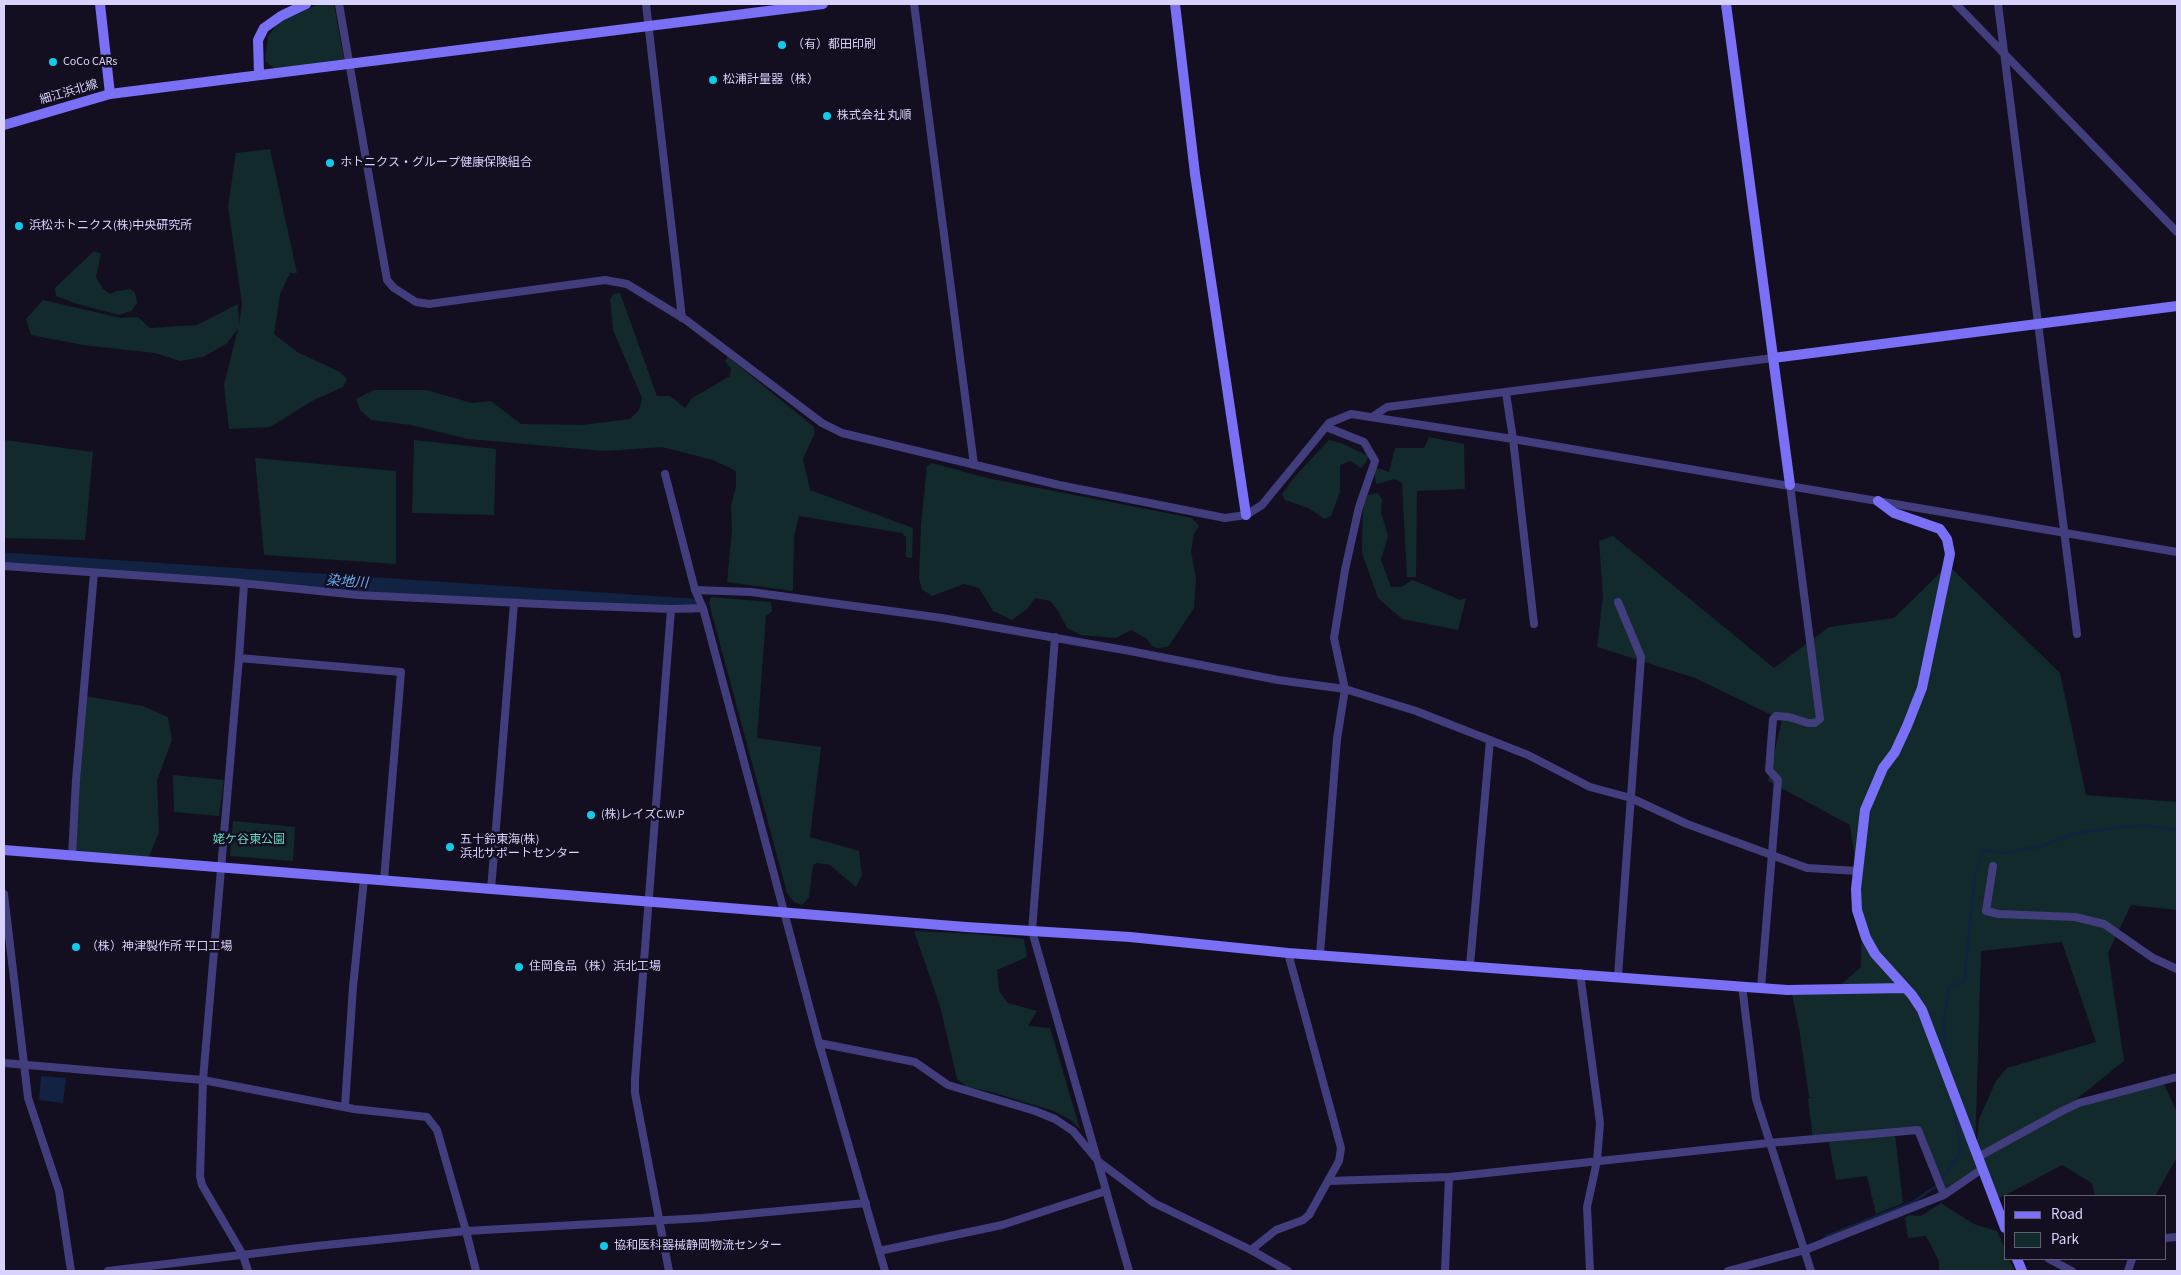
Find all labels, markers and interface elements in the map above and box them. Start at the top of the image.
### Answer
place label: （有）都田印刷 [792,38,876,52]
marker: （有）都田印刷 [776,39,788,51]
place label: CoCo CARs [63,55,117,69]
marker: CoCo CARs [47,56,59,68]
place label: 松浦計量器（株） [723,73,819,87]
marker: 松浦計量器（株） [707,74,719,86]
street label: 細江浜北線 [38,78,100,108]
place label: 株式会社 丸順 [837,109,911,123]
marker: 株式会社 丸順 [821,110,833,122]
place label: ホトニクス・グループ健康保険組合 [340,156,532,170]
marker: ホトニクス・グループ健康保険組合 [324,157,336,169]
place label: 浜松ホトニクス(株)中央研究所 [29,219,192,233]
marker: 浜松ホトニクス(株)中央研究所 [13,220,25,232]
water label: 染地川 [325,573,369,593]
place label: (株)レイズC.W.P [601,808,685,822]
marker: (株)レイズC.W.P [585,809,597,821]
park label: 姥ケ谷東公園 [213,833,285,847]
place label: 五十鈴東海(株) 浜北サポートセンター [460,833,580,861]
marker: 五十鈴東海(株) 浜北サポートセンター [444,841,456,853]
place label: （株）神津製作所 平口工場 [86,940,232,954]
marker: （株）神津製作所 平口工場 [70,941,82,953]
place label: 住岡食品（株）浜北工場 [529,960,661,974]
marker: 住岡食品（株）浜北工場 [513,961,525,973]
legend [2004,1195,2166,1260]
text: Road [2051,1204,2083,1225]
text: Park [2051,1229,2079,1250]
place label: 協和医科器械静岡物流センター [614,1239,782,1253]
marker: 協和医科器械静岡物流センター [598,1240,610,1252]

